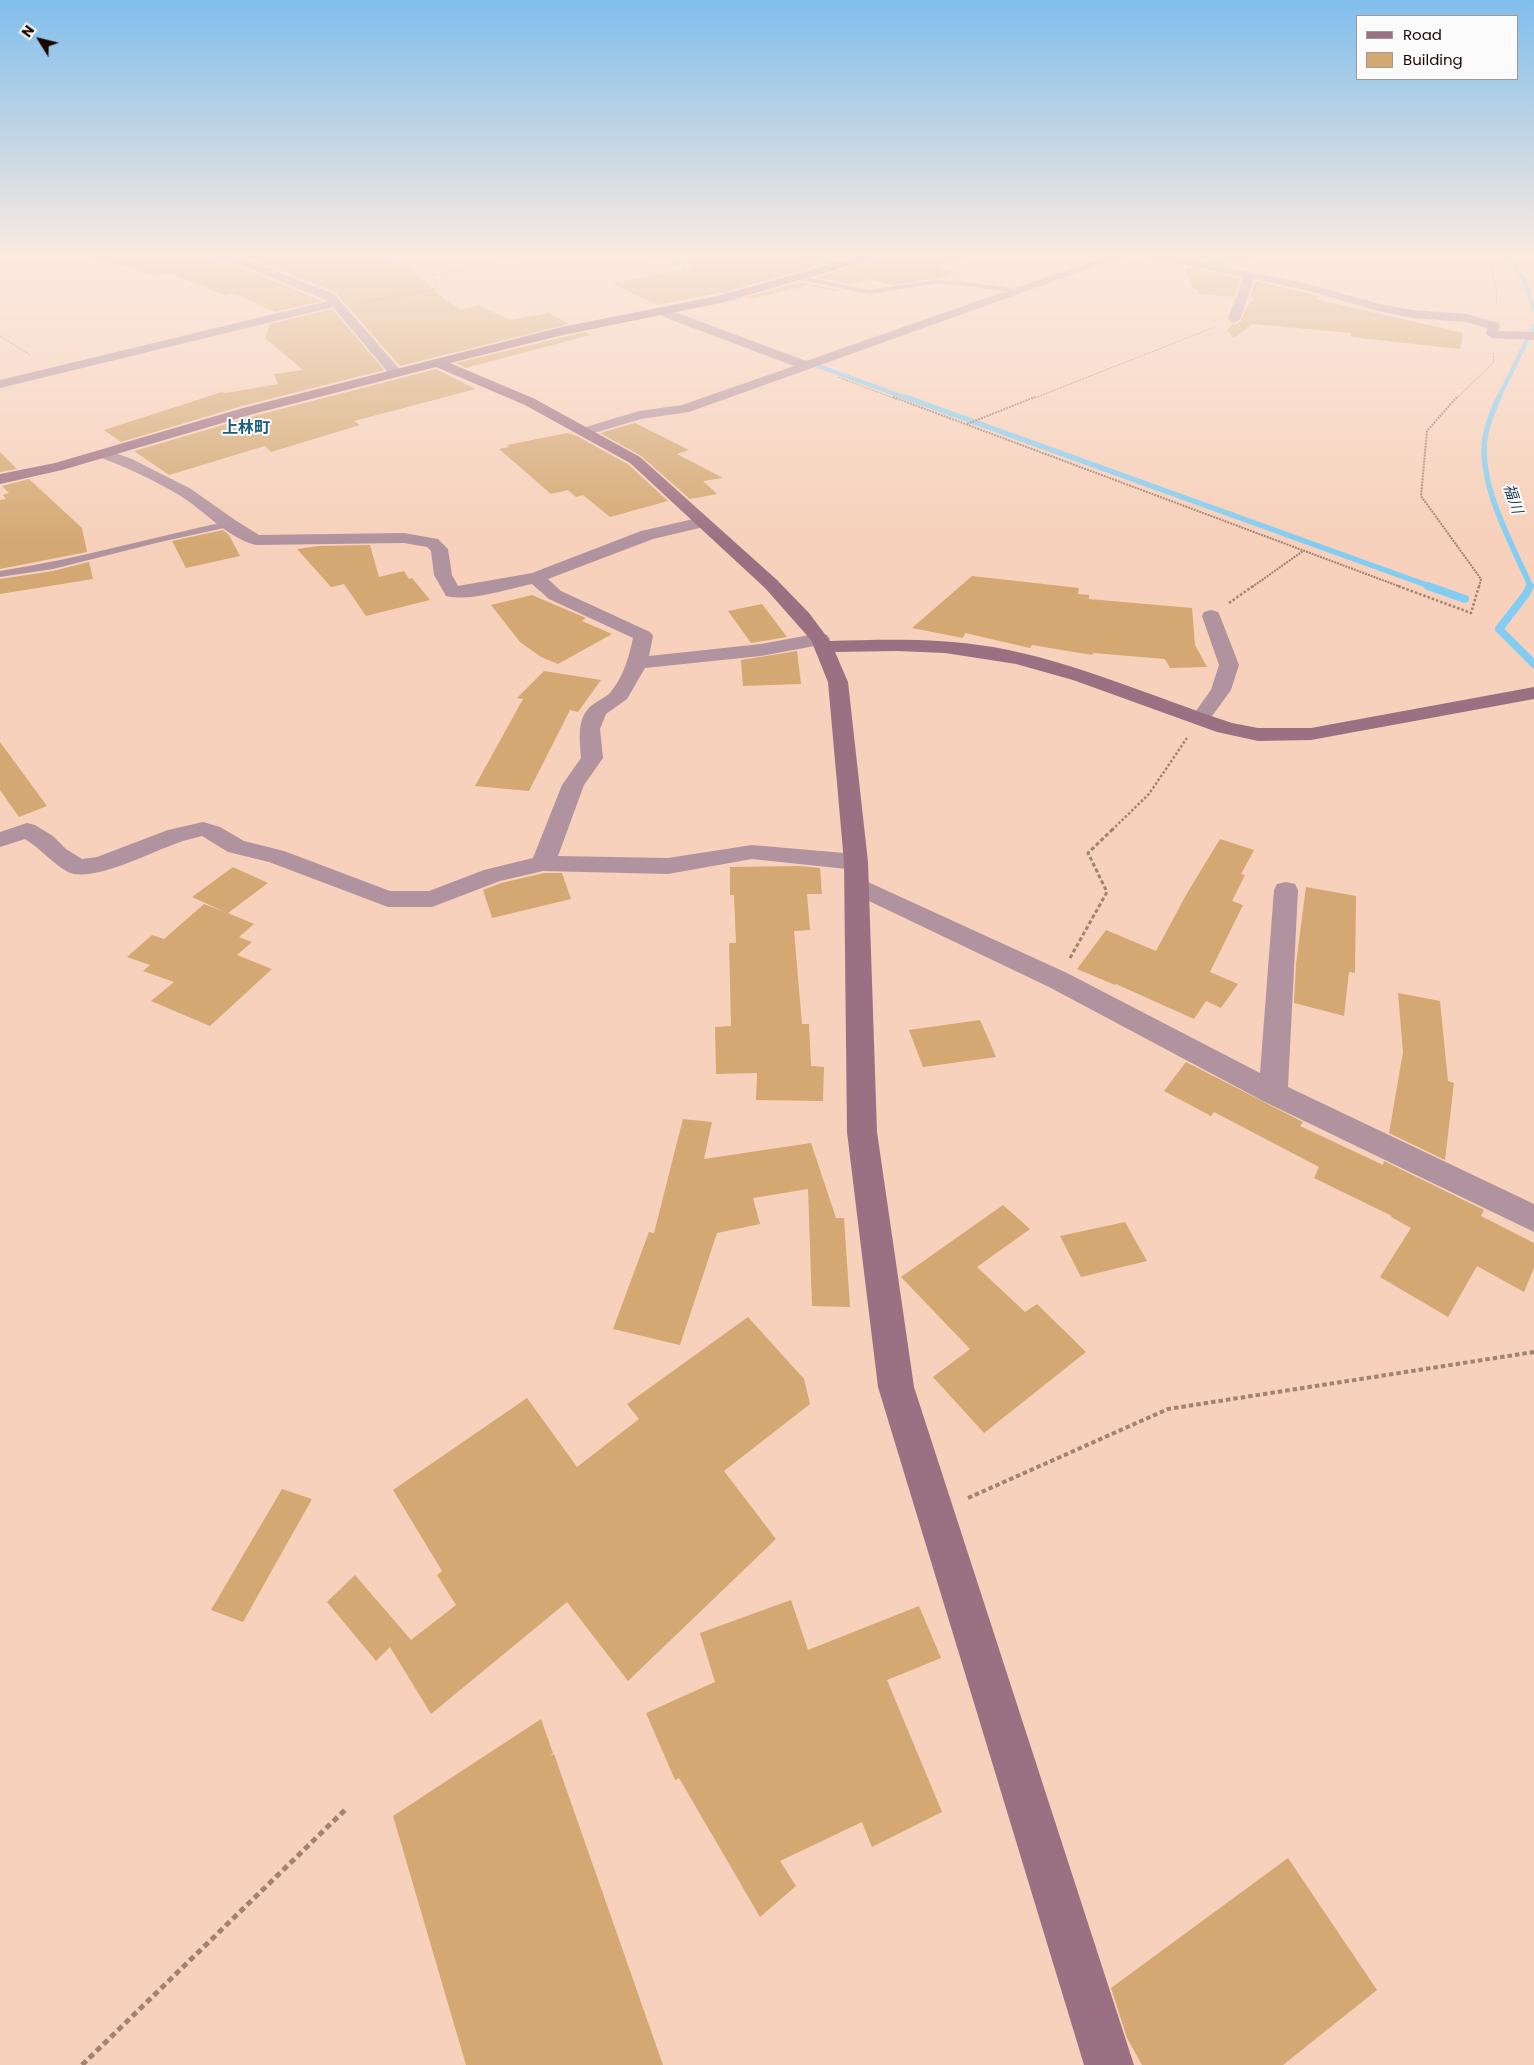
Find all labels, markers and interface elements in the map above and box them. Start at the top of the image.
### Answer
north arrow [15,15,65,65]
legend [1356,15,1519,80]
text: N [17,21,39,41]
text: Road [1403,24,1442,45]
text: Building [1403,49,1463,70]
district label: 上林町 [222,419,270,439]
water label: 福川 [1499,482,1525,516]

